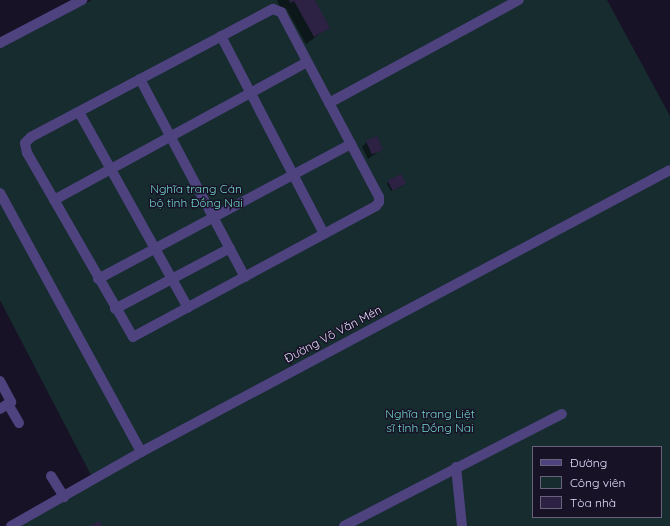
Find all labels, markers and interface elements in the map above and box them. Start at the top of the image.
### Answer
park label: Nghĩa trang Cán bộ tỉnh Đồng Nai [149,182,243,210]
street label: Đường Võ Văn Mén [282,302,384,366]
park label: Nghĩa trang Liệt sĩ tỉnh Đồng Nai [385,407,475,435]
legend [532,446,662,518]
text: Đường [570,455,607,470]
text: Công viên [570,475,625,490]
text: Tòa nhà [570,495,616,510]

